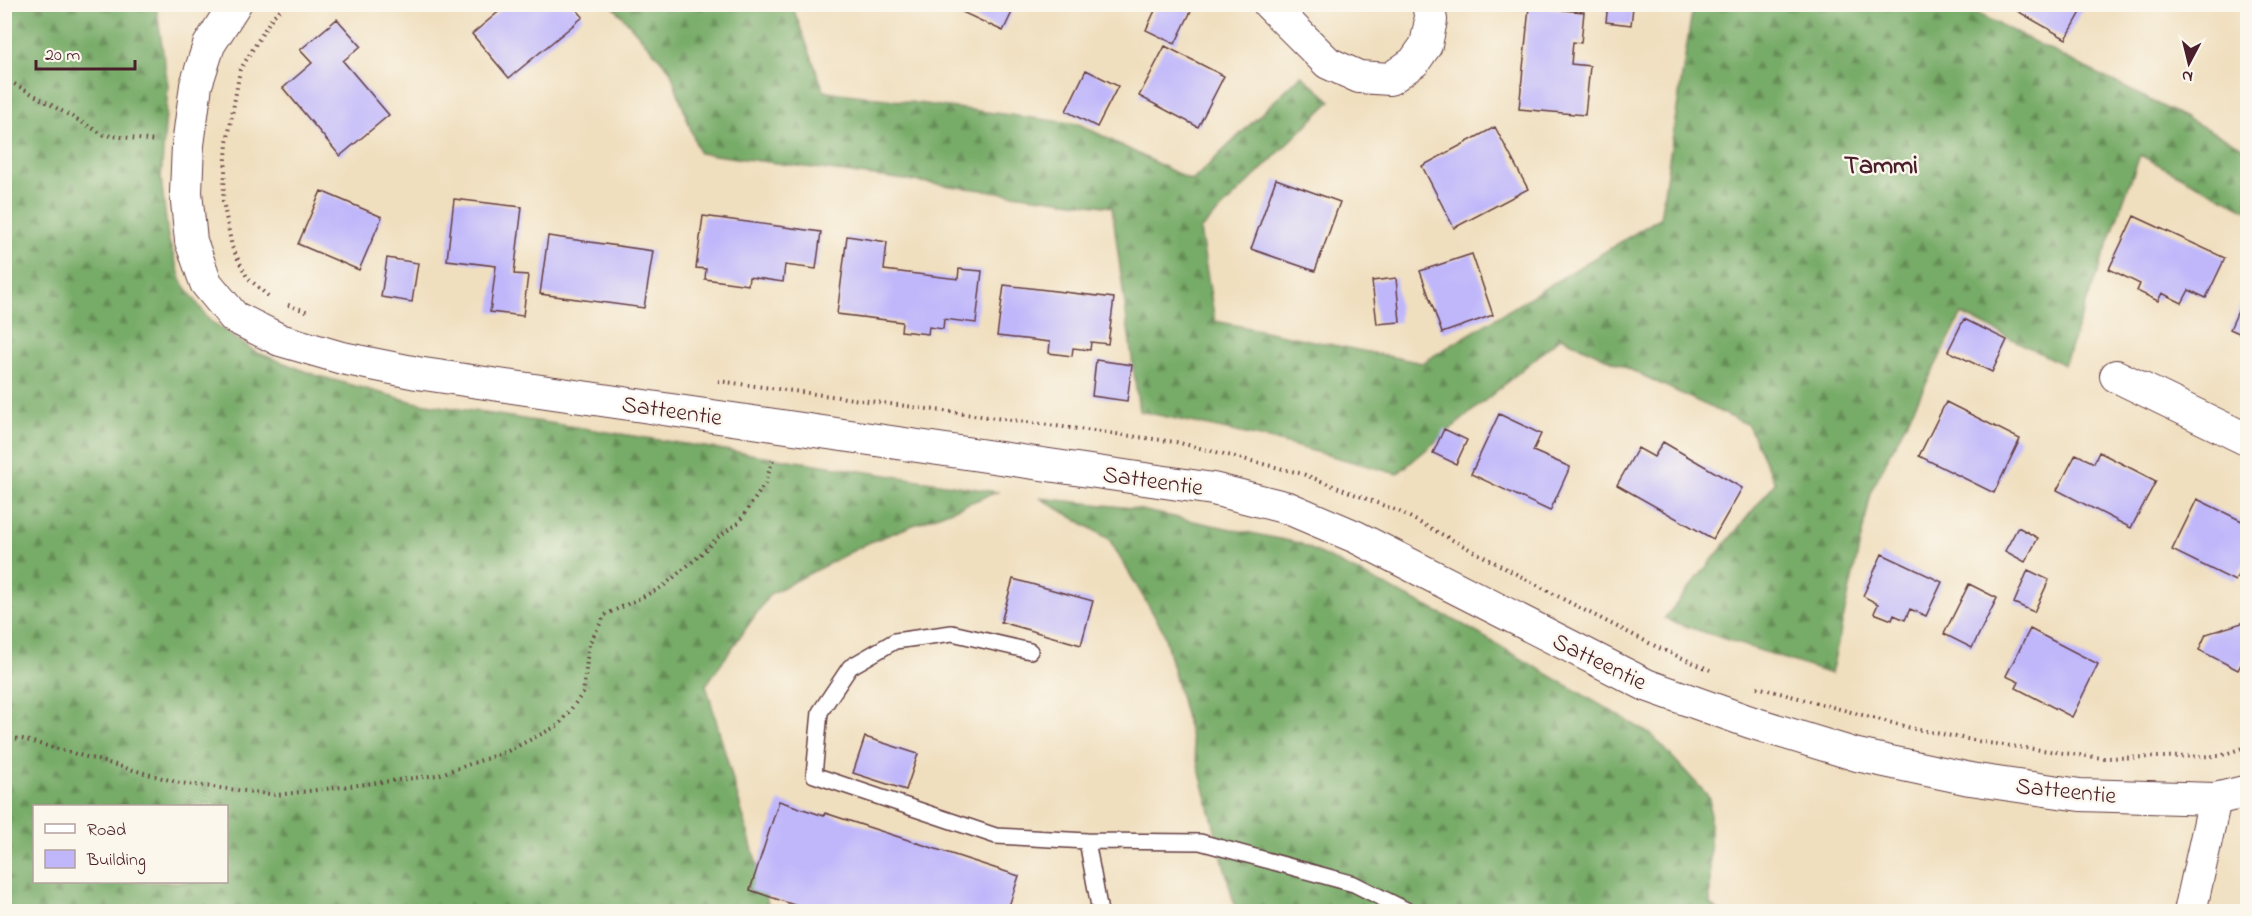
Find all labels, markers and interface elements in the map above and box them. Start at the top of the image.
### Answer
scale bar [36,33,135,71]
north arrow [2159,33,2219,93]
text: 20 m [45,43,80,69]
text: N [2180,63,2194,88]
district label: Tammi [1844,148,1918,186]
street label: Satteentie [619,388,724,437]
street label: Satteentie [1100,458,1205,507]
street label: Satteentie [1546,625,1652,701]
street label: Satteentie [2014,770,2118,815]
legend [33,805,228,883]
text: Road [87,818,126,844]
text: Building [86,848,146,875]

